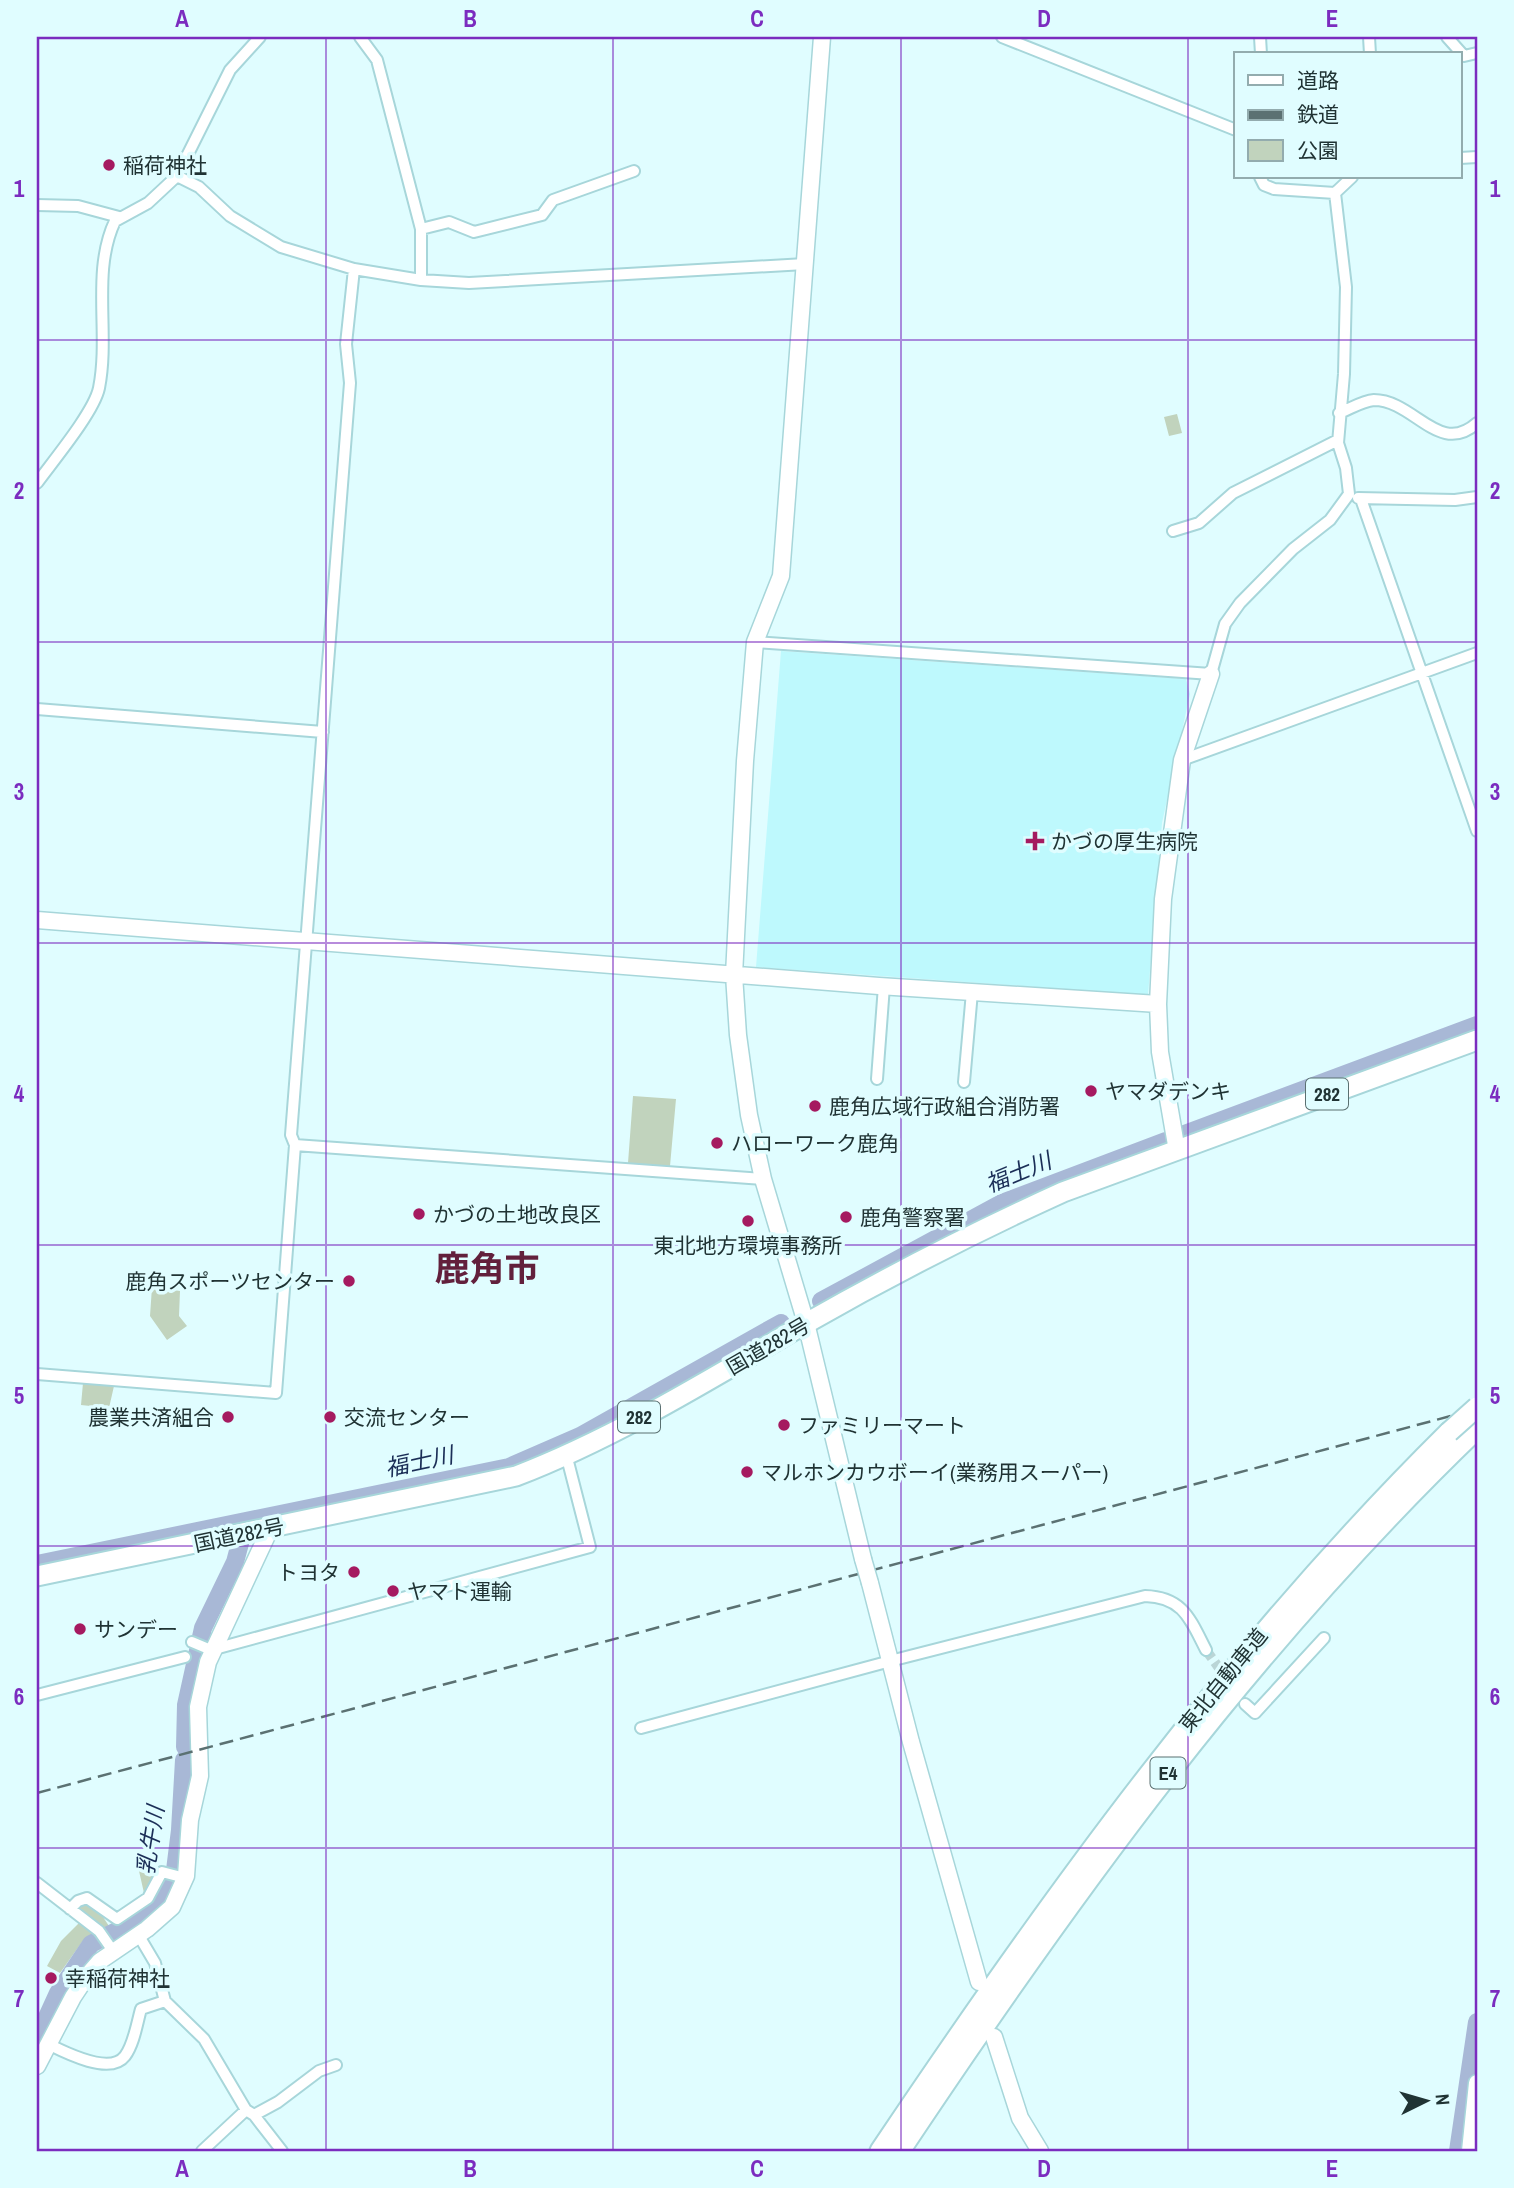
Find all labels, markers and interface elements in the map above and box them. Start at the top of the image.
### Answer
text: A [175,3,189,34]
text: B [463,3,477,34]
text: C [750,3,764,34]
text: D [1037,3,1051,34]
text: E [1326,3,1338,34]
legend [1234,52,1462,178]
text: 道路 [1297,66,1339,95]
text: 鉄道 [1297,100,1339,129]
text: 公園 [1297,136,1339,165]
place label: 稲荷神社 [123,151,207,180]
marker: 稲荷神社 [101,157,117,173]
text: 1 [14,173,25,204]
text: 1 [1490,173,1501,204]
text: 2 [14,475,24,506]
text: 2 [1490,475,1500,506]
text: 3 [14,776,24,807]
text: 3 [1490,776,1500,807]
place label: かづの厚生病院 [1051,827,1198,856]
marker: かづの厚生病院 [1025,831,1045,851]
place label: ヤマダデンキ [1105,1077,1231,1106]
text: 4 [14,1078,25,1109]
road number: 282 [1306,1078,1348,1110]
text: 4 [1490,1078,1501,1109]
marker: ヤマダデンキ [1083,1083,1099,1099]
place label: 鹿角広域行政組合消防署 [829,1092,1060,1121]
marker: 鹿角広域行政組合消防署 [807,1098,823,1114]
place label: ハローワーク鹿角 [731,1129,899,1158]
marker: ハローワーク鹿角 [709,1135,725,1151]
water label: 福士川 [980,1144,1059,1199]
place label: かづの土地改良区 [433,1200,601,1229]
place label: 鹿角警察署 [860,1203,965,1232]
marker: かづの土地改良区 [411,1206,427,1222]
marker: 鹿角警察署 [838,1209,854,1225]
marker: 東北地方環境事務所 [740,1213,756,1229]
place label: 東北地方環境事務所 [654,1231,843,1260]
district label: 鹿角市 [434,1245,540,1292]
place label: 鹿角スポーツセンター [125,1267,335,1296]
marker: 鹿角スポーツセンター [341,1273,357,1289]
street label: 国道282号 [721,1311,815,1381]
text: 5 [14,1380,24,1411]
text: 5 [1490,1380,1500,1411]
road number: 282 [618,1401,660,1432]
place label: 農業共済組合 [88,1403,214,1432]
place label: 交流センター [344,1403,470,1432]
marker: 農業共済組合 [220,1409,236,1425]
marker: 交流センター [322,1409,338,1425]
place label: ファミリーマート [798,1411,966,1440]
marker: ファミリーマート [776,1417,792,1433]
water label: 福士川 [382,1438,459,1483]
place label: マルホンカウボーイ(業務用スーパー) [761,1458,1108,1487]
marker: マルホンカウボーイ(業務用スーパー) [739,1464,755,1480]
street label: 国道282号 [191,1511,287,1559]
place label: トヨタ [277,1558,340,1587]
marker: トヨタ [346,1564,362,1580]
place label: ヤマト運輸 [407,1577,512,1606]
marker: ヤマト運輸 [385,1583,401,1599]
place label: サンデー [94,1615,178,1644]
marker: サンデー [72,1621,88,1637]
street label: 東北自動車道 [1172,1622,1274,1738]
text: 6 [14,1681,24,1712]
text: 6 [1490,1681,1500,1712]
road number: E4 [1150,1758,1186,1788]
water label: 乳牛川 [129,1801,171,1876]
place label: 幸稲荷神社 [65,1964,170,1993]
marker: 幸稲荷神社 [43,1970,59,1986]
text: 7 [14,1983,24,2014]
text: 7 [1490,1983,1500,2014]
north arrow [1392,2066,1462,2136]
text: N [1429,2093,1456,2106]
text: A [175,2153,189,2184]
text: B [463,2153,477,2184]
text: C [750,2153,764,2184]
text: D [1037,2153,1051,2184]
text: E [1326,2153,1338,2184]

